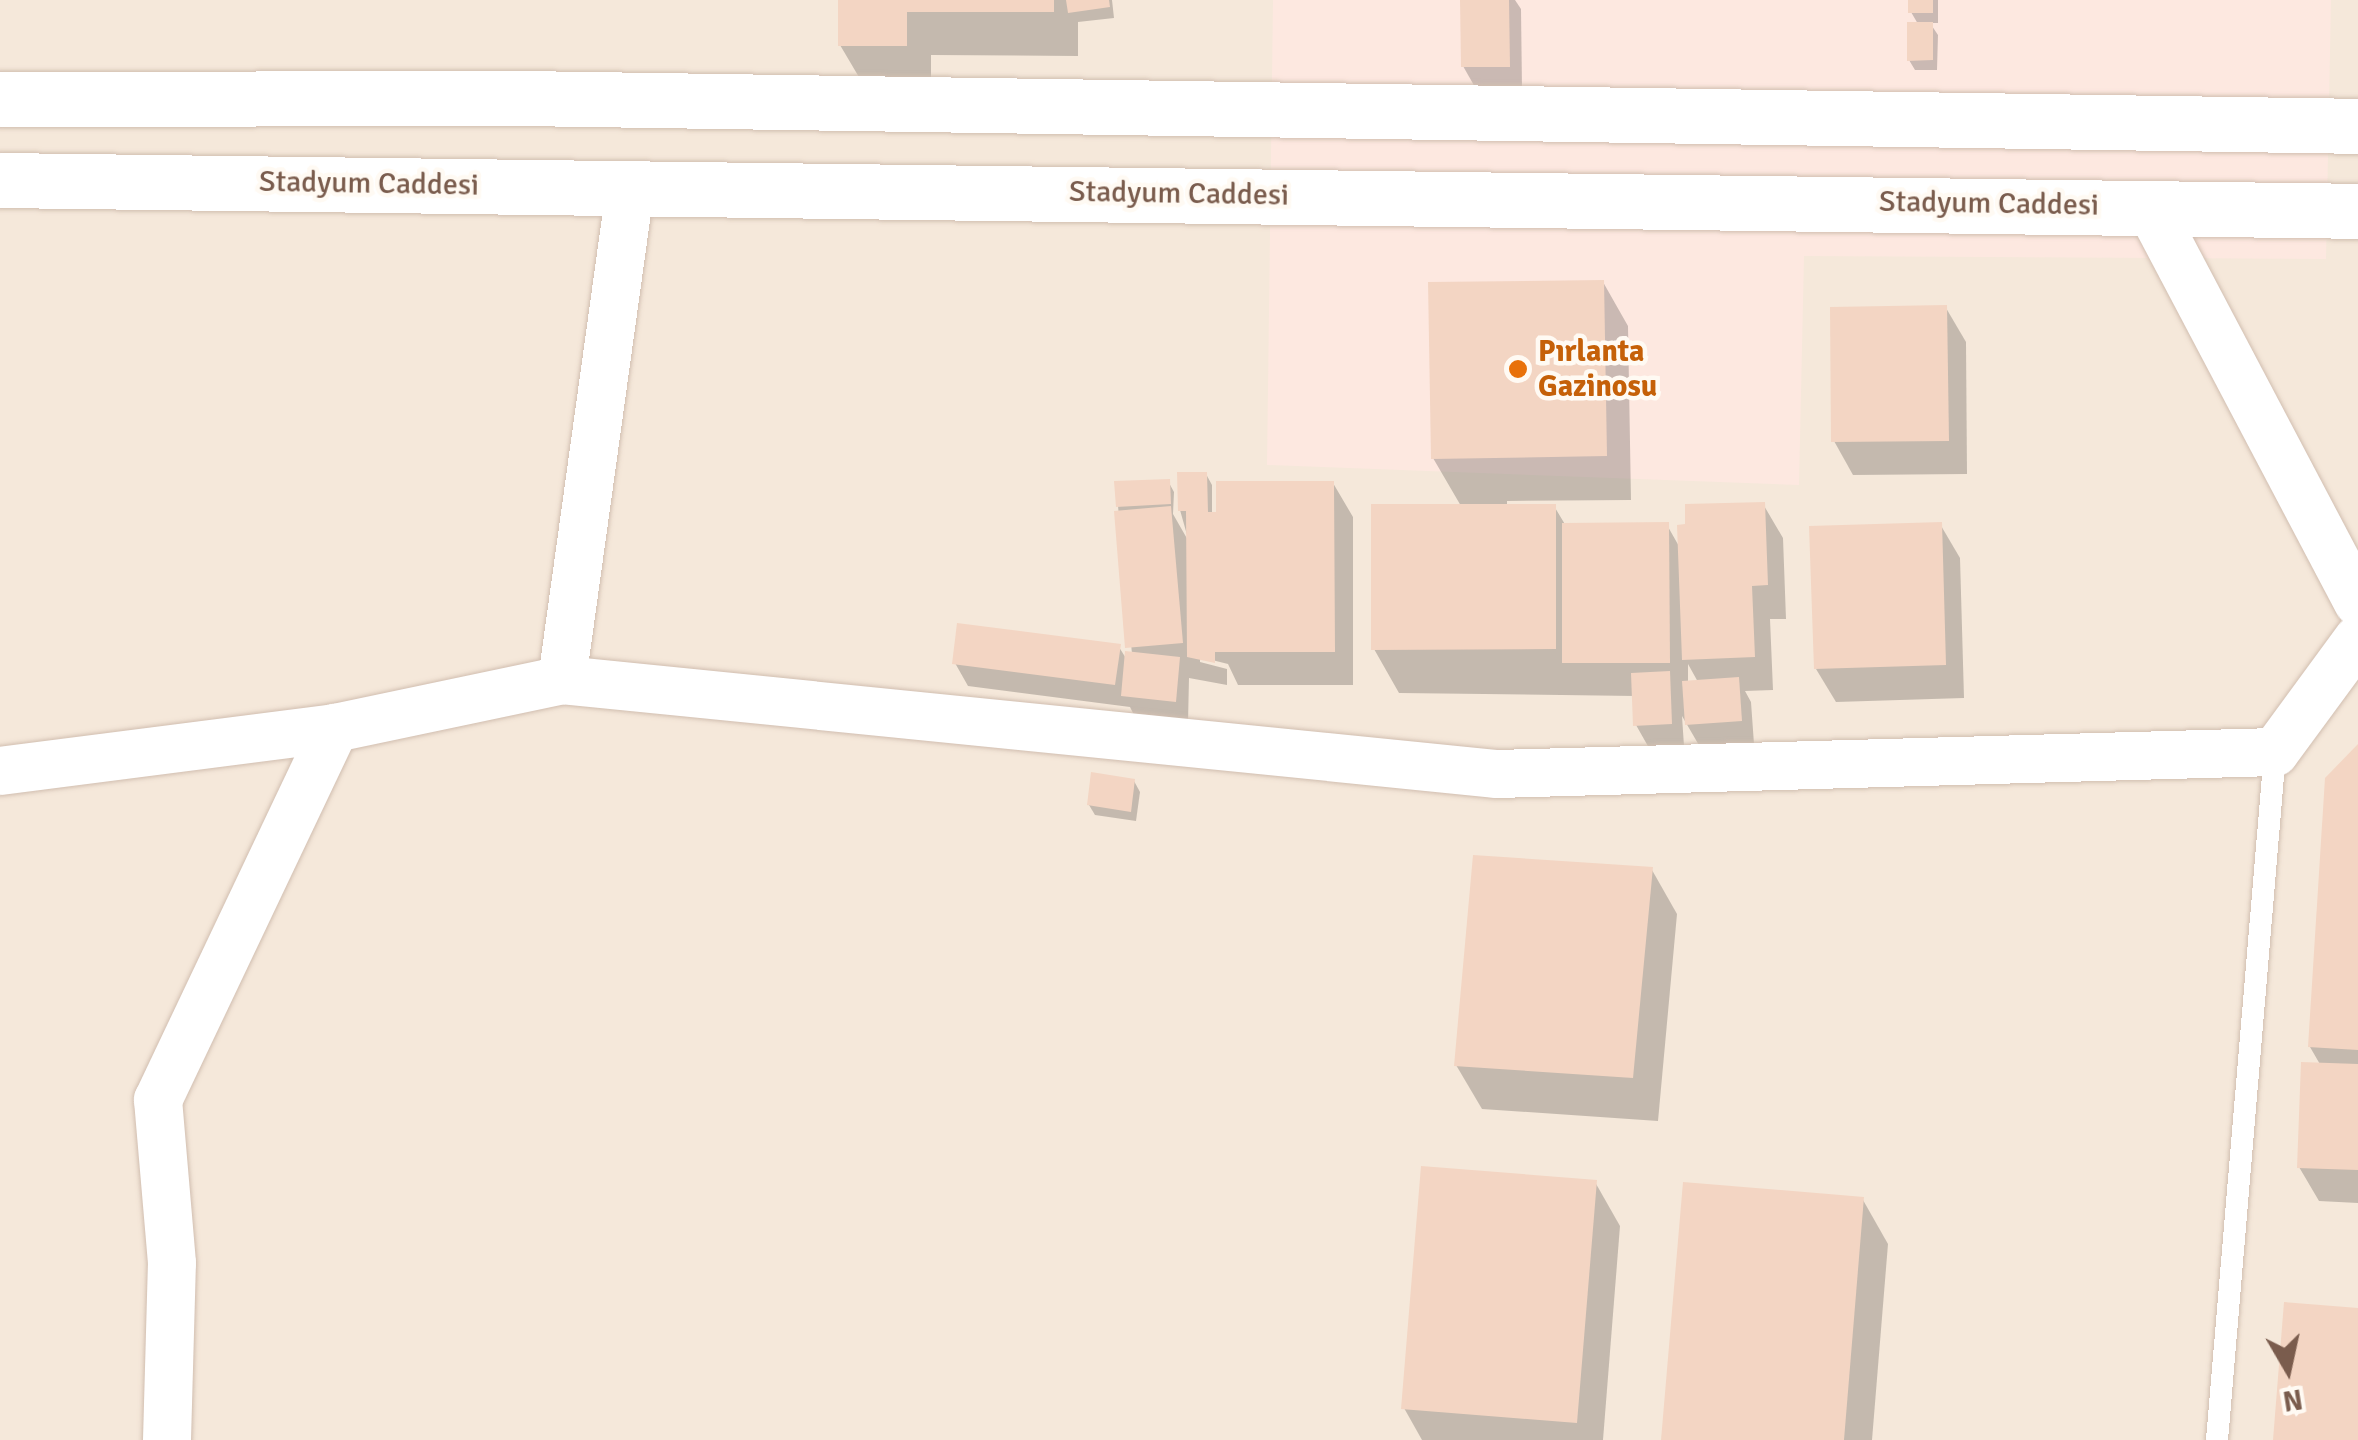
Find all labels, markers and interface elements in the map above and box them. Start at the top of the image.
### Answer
street label: Stadyum Caddesi [259,164,479,204]
street label: Stadyum Caddesi [1069,174,1289,214]
street label: Stadyum Caddesi [1879,184,2099,224]
place label: Pırlanta Gazinosu [1538,334,1657,404]
marker: Pırlanta Gazinosu [1507,358,1529,380]
north arrow [2238,1320,2338,1420]
text: N [2280,1381,2305,1418]

